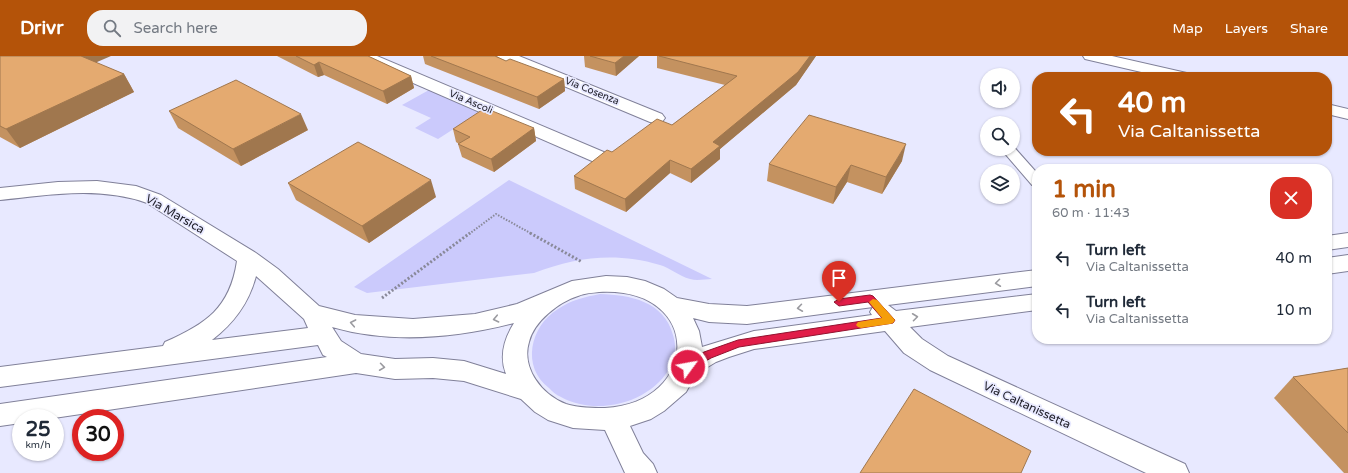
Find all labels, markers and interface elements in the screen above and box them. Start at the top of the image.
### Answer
search box [87,10,367,46]
text: Drivr [20,17,63,39]
icon: search [101,17,123,39]
text: Search here [133,19,218,37]
text: Map [1173,20,1203,37]
text: Layers [1225,20,1268,37]
text: Share [1290,20,1328,37]
map controls [980,68,1020,204]
button: sound [980,68,1020,108]
street label: Via Cosenza [563,75,621,107]
text: 40 m [1118,86,1186,120]
street label: Via Ascoli [447,87,495,117]
icon: left [1052,88,1104,140]
button: search [980,116,1020,156]
text: Via Caltanissetta [1118,120,1260,142]
button: layers [980,164,1020,204]
text: 1 min [1052,175,1116,204]
button: close [1270,177,1312,219]
street label: Via Marsica [143,191,207,237]
text: 60 m · 11:43 [1052,205,1130,221]
text: Turn left [1086,241,1146,259]
icon: left [1052,247,1074,269]
text: 40 m [1275,249,1312,267]
text: Via Caltanissetta [1086,259,1189,275]
pin [822,261,856,302]
icon: arrive [828,267,850,289]
one-way arrow [995,278,1001,287]
text: Turn left [1086,293,1146,311]
icon: left [1052,299,1074,321]
text: 10 m [1275,301,1312,319]
one-way arrow [797,303,803,312]
text: Via Caltanissetta [1086,311,1189,327]
one-way arrow [912,313,918,322]
one-way arrow [493,314,500,322]
one-way arrow [350,319,357,328]
position arrow [667,346,709,388]
one-way arrow [379,362,385,371]
street label: Via Caltanissetta [981,379,1073,431]
speed limit sign: 30 [72,409,124,461]
text: 25 [25,418,51,442]
text: km/h [25,439,51,451]

